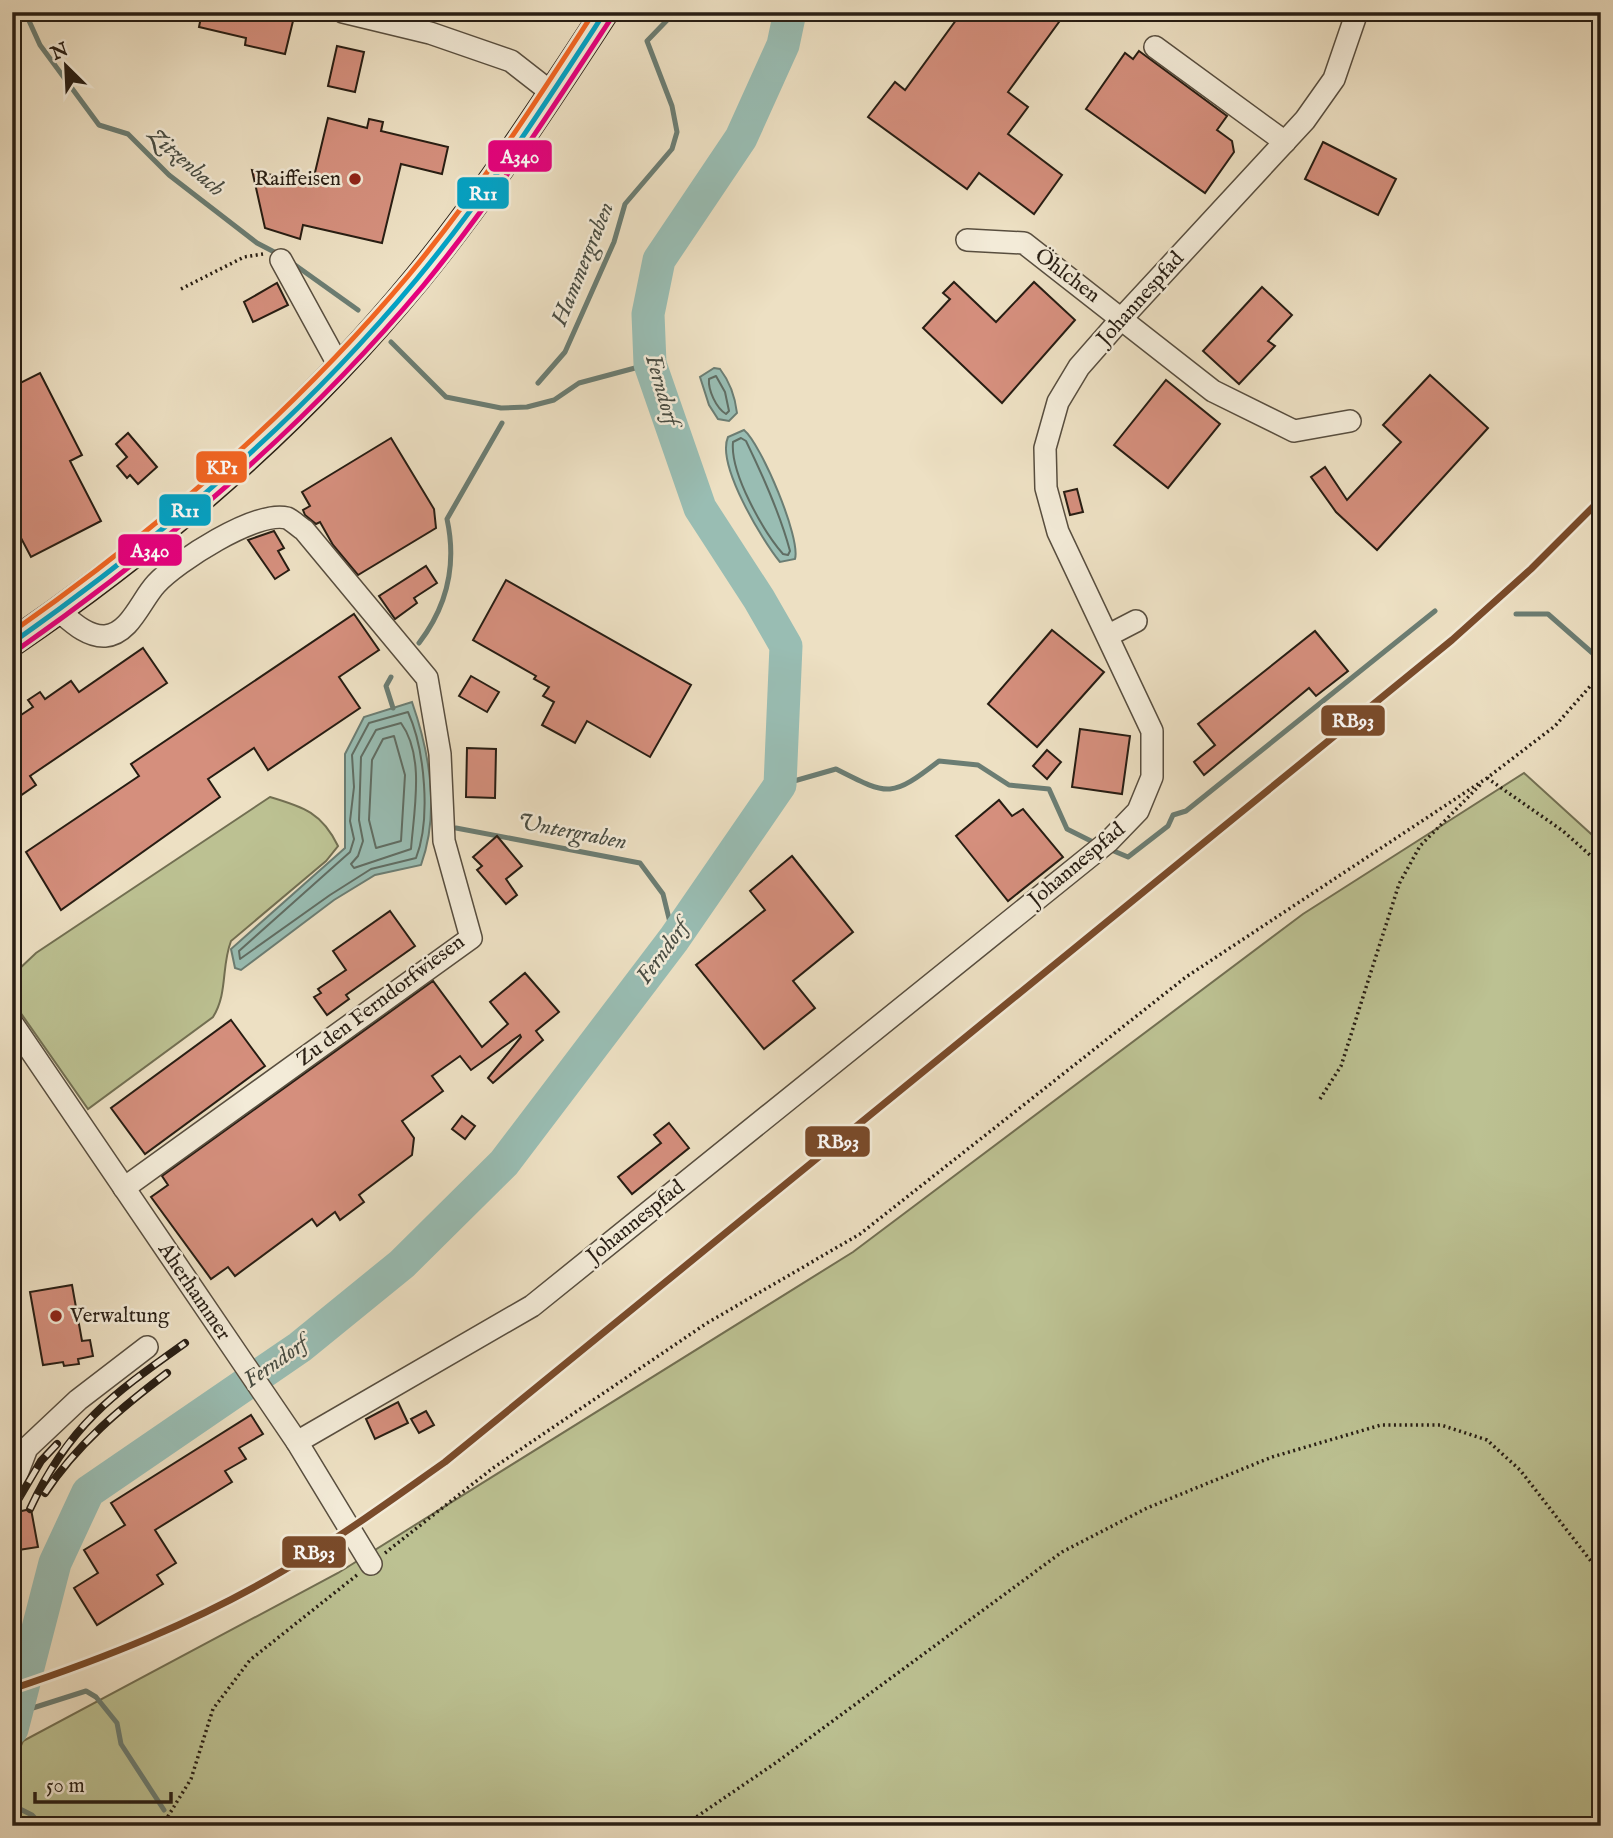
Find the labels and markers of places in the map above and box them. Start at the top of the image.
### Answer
place label: Raiffeisen [254,166,341,193]
marker: Raiffeisen [347,171,363,187]
place label: Verwaltung [69,1303,170,1330]
marker: Verwaltung [48,1308,64,1324]

